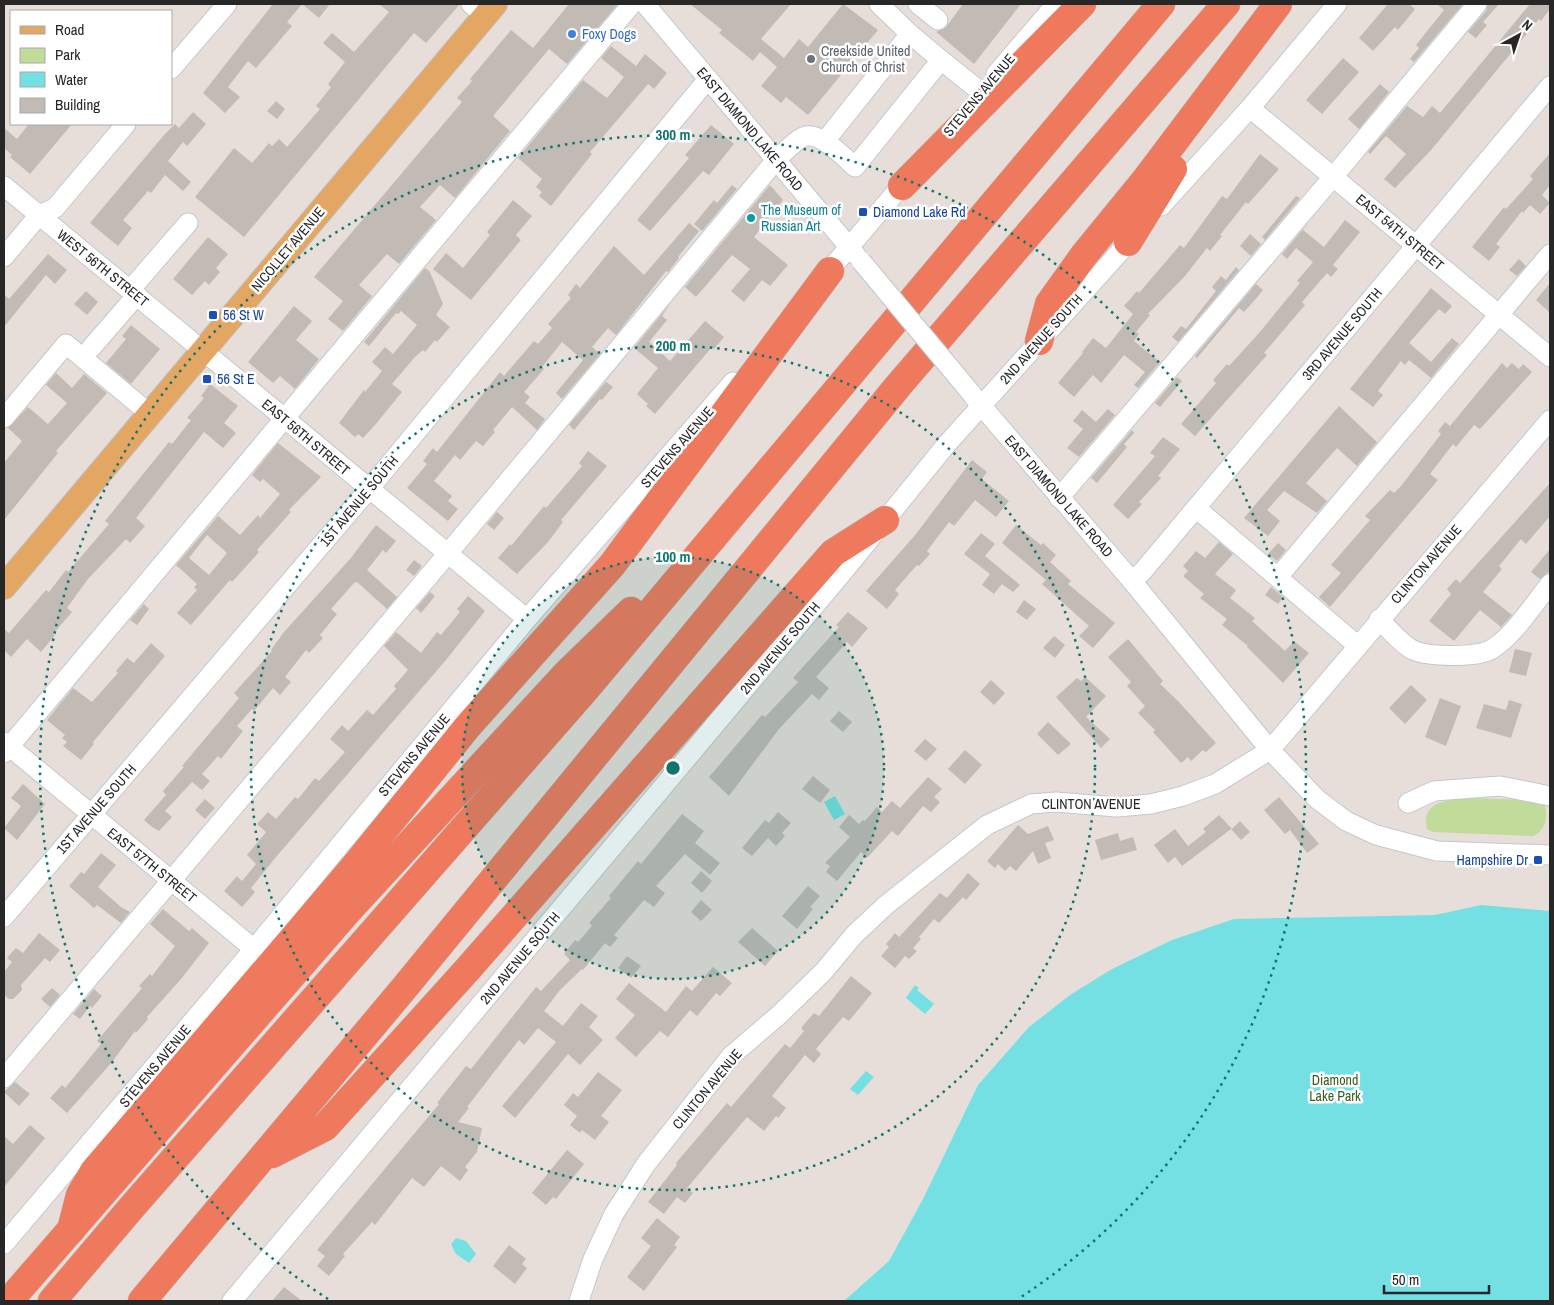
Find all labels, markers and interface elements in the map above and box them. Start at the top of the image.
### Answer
legend [10,10,172,125]
north arrow [1494,10,1544,60]
text: N [1518,15,1536,35]
text: Road [55,19,84,40]
place label: Foxy Dogs [582,25,637,43]
marker: Foxy Dogs [566,28,578,40]
place label: Creekside United Church of Christ [821,42,910,76]
text: Park [55,44,81,65]
street label: STEVENS AVENUE [939,50,1019,140]
marker: Creekside United Church of Christ [805,53,817,65]
street label: EAST DIAMOND LAKE ROAD [693,63,807,195]
text: Water [55,69,87,90]
text: Building [55,94,100,115]
text: 300 m [656,124,690,145]
street label: EAST 54TH STREET [1352,190,1448,274]
place label: The Museum of Russian Art [761,201,842,235]
street label: NICOLLET AVENUE [247,203,329,295]
place label: Diamond Lake Rd [873,203,966,221]
marker: Diamond Lake Rd [857,206,869,218]
marker: The Museum of Russian Art [745,212,757,224]
street label: WEST 56TH STREET [54,226,152,310]
street label: 3RD AVENUE SOUTH [1298,284,1386,384]
street label: 2ND AVENUE SOUTH [996,290,1086,388]
place label: 56 St W [223,306,264,324]
marker: 56 St W [207,309,219,321]
text: 200 m [656,335,690,356]
place label: 56 St E [217,370,255,388]
marker: 56 St E [201,373,213,385]
street label: EAST 56TH STREET [258,395,354,479]
street label: STEVENS AVENUE [637,402,717,492]
street label: EAST DIAMOND LAKE ROAD [1001,431,1117,561]
street label: 1ST AVENUE SOUTH [316,452,402,550]
street label: CLINTON AVENUE [1387,521,1465,607]
text: 100 m [656,546,690,567]
street label: 2ND AVENUE SOUTH [736,598,824,698]
street label: STEVENS AVENUE [374,710,454,800]
centre of rings [664,759,682,777]
street label: 1ST AVENUE SOUTH [52,760,140,858]
street label: CLINTON AVENUE [1041,795,1141,813]
street label: EAST 57TH STREET [104,824,200,906]
place label: Hampshire Dr [1457,851,1528,869]
marker: Hampshire Dr [1532,854,1544,866]
street label: 2ND AVENUE SOUTH [476,908,564,1008]
street label: STEVENS AVENUE [115,1021,195,1111]
street label: CLINTON AVENUE [668,1045,746,1133]
park label: Diamond Lake Park [1309,1071,1361,1105]
scale bar [1384,1262,1489,1294]
text: 50 m [1392,1269,1419,1290]

